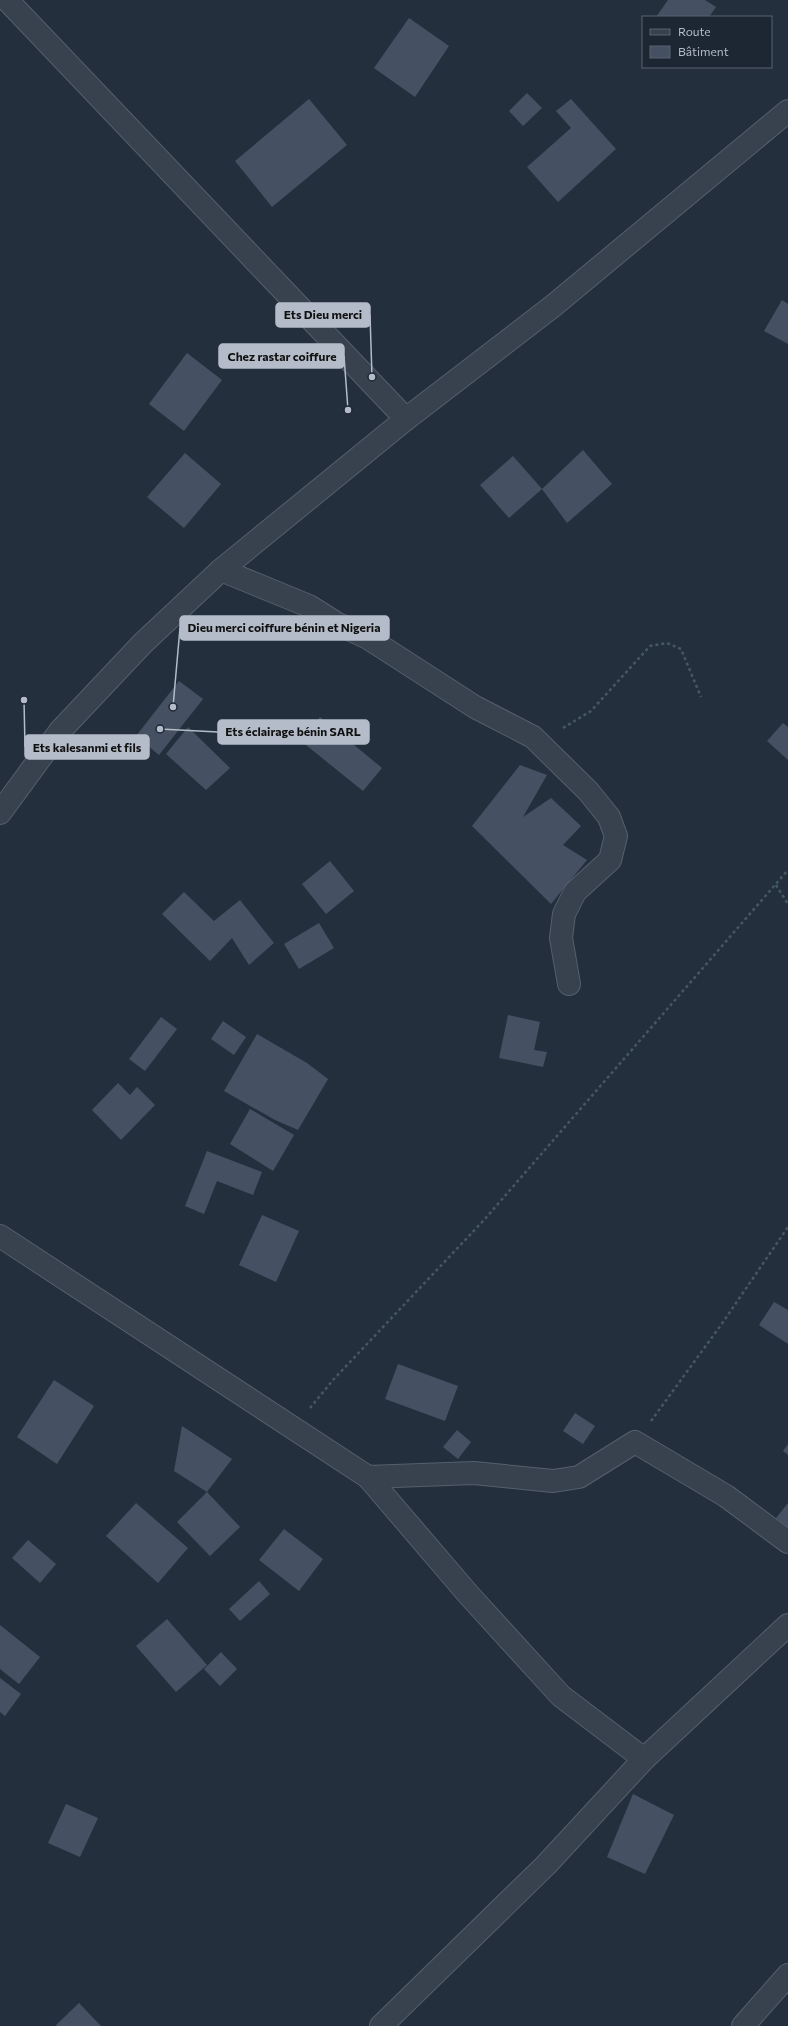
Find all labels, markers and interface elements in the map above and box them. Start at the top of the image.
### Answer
legend [642,16,772,68]
text: Route [678,24,711,38]
text: Bâtiment [678,44,729,58]
callout: Ets Dieu merci [276,303,370,327]
text: Ets Dieu merci [284,307,362,321]
callout: Chez rastar coiffure [219,344,344,368]
text: Chez rastar coiffure [227,349,337,363]
callout: Dieu merci coiffure bénin et Nigeria [180,616,389,640]
text: Dieu merci coiffure bénin et Nigeria [187,620,381,634]
callout: Ets éclairage bénin SARL [218,720,369,744]
text: Ets éclairage bénin SARL [225,724,361,738]
callout: Ets kalesanmi et fils [25,735,149,759]
text: Ets kalesanmi et fils [33,740,142,754]

